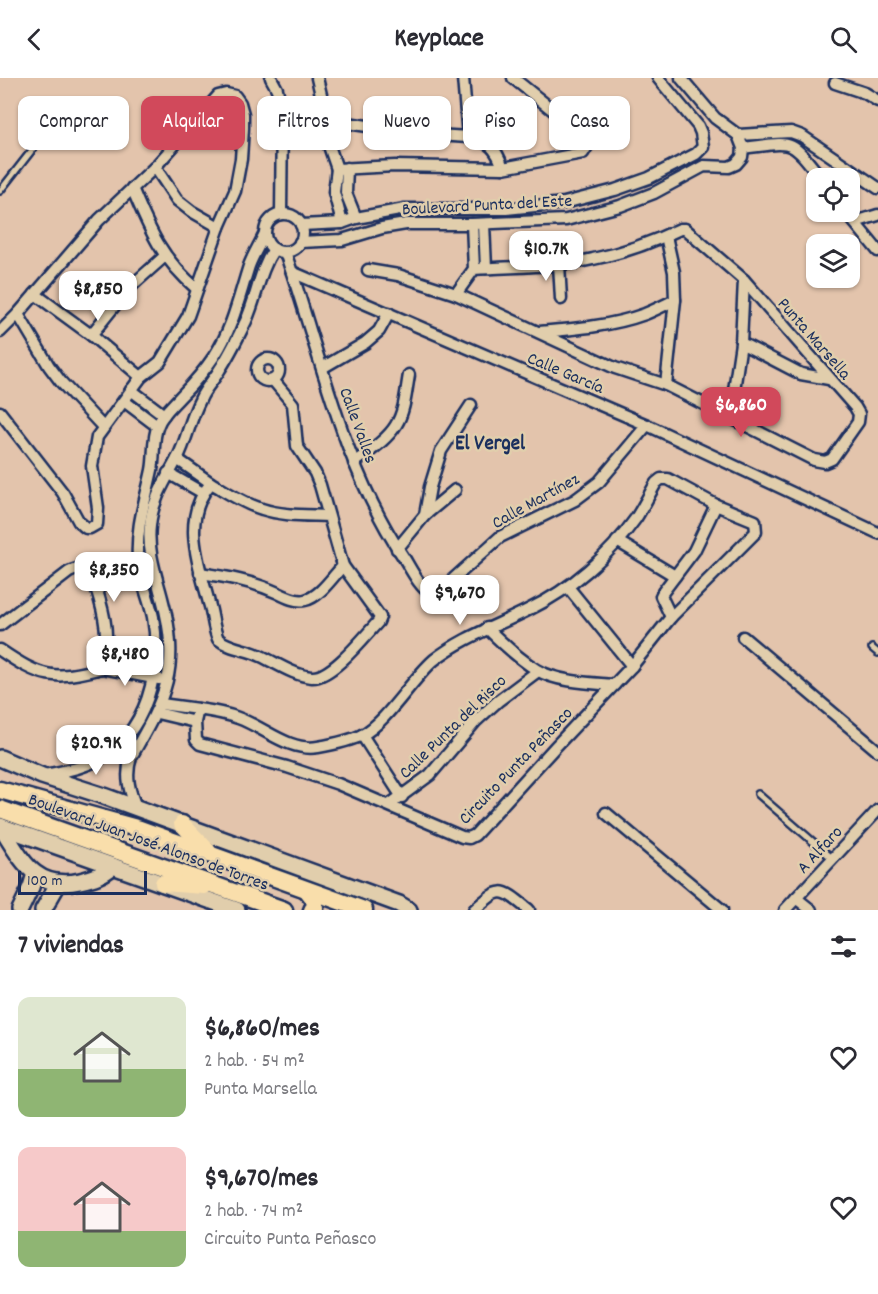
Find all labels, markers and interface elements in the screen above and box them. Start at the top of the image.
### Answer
text: Keyplace [394,20,484,59]
icon: back [18,23,51,56]
icon: search [827,23,860,56]
chip: Comprar [18,96,129,150]
chip: Alquilar [141,96,245,150]
chip: Filtros [257,96,351,150]
chip: Nuevo [363,96,451,150]
chip: Piso [463,96,537,150]
chip: Casa [549,96,630,150]
map controls [806,168,860,288]
button: locate [806,168,860,222]
street label: Boulevard Punta del Este [401,190,573,223]
pin: $10.7K [497,231,595,282]
button: layers [806,234,860,288]
text: $10.7K [523,236,569,264]
pin: $8,850 [49,271,147,322]
text: $8,850 [73,276,123,304]
street label: Punta Marsella [770,293,856,387]
street label: Calle García [523,347,608,402]
street label: Calle Valles [331,384,382,467]
pin: $6,860 [692,387,790,438]
text: $6,860 [715,392,767,420]
district label: El Vergel [455,430,526,460]
street label: Calle Martínez [488,468,585,537]
pin: $8,350 [65,552,163,603]
text: $8,350 [89,557,140,585]
pin: $9,670 [411,575,509,626]
text: $9,670 [434,580,486,608]
pin: $8,480 [76,636,174,687]
text: $8,480 [100,641,150,669]
street label: Calle Punta del Risco [394,670,513,786]
street label: Circuito Punta Peñasco [454,702,580,831]
pin: $20.9K [47,725,145,776]
text: $20.9K [70,730,122,758]
street label: Boulevard Juan José Alonso de Torres [25,788,272,899]
street label: A Alfaro [792,821,850,880]
scale bar [18,868,147,896]
text: 100 m [27,870,63,893]
text: 7 viviendas [18,928,124,965]
icon: filters [827,930,860,963]
text: $6,860/mes [204,1011,320,1048]
icon: home [66,1021,138,1093]
icon: heart [827,1041,860,1074]
text: 2 hab. · 54 m² [204,1048,305,1076]
text: Punta Marsella [204,1076,317,1104]
text: $9,670/mes [204,1161,319,1198]
icon: home [66,1171,138,1243]
icon: heart [827,1191,860,1224]
text: 2 hab. · 74 m² [204,1198,303,1226]
text: Circuito Punta Peñasco [204,1226,376,1254]

